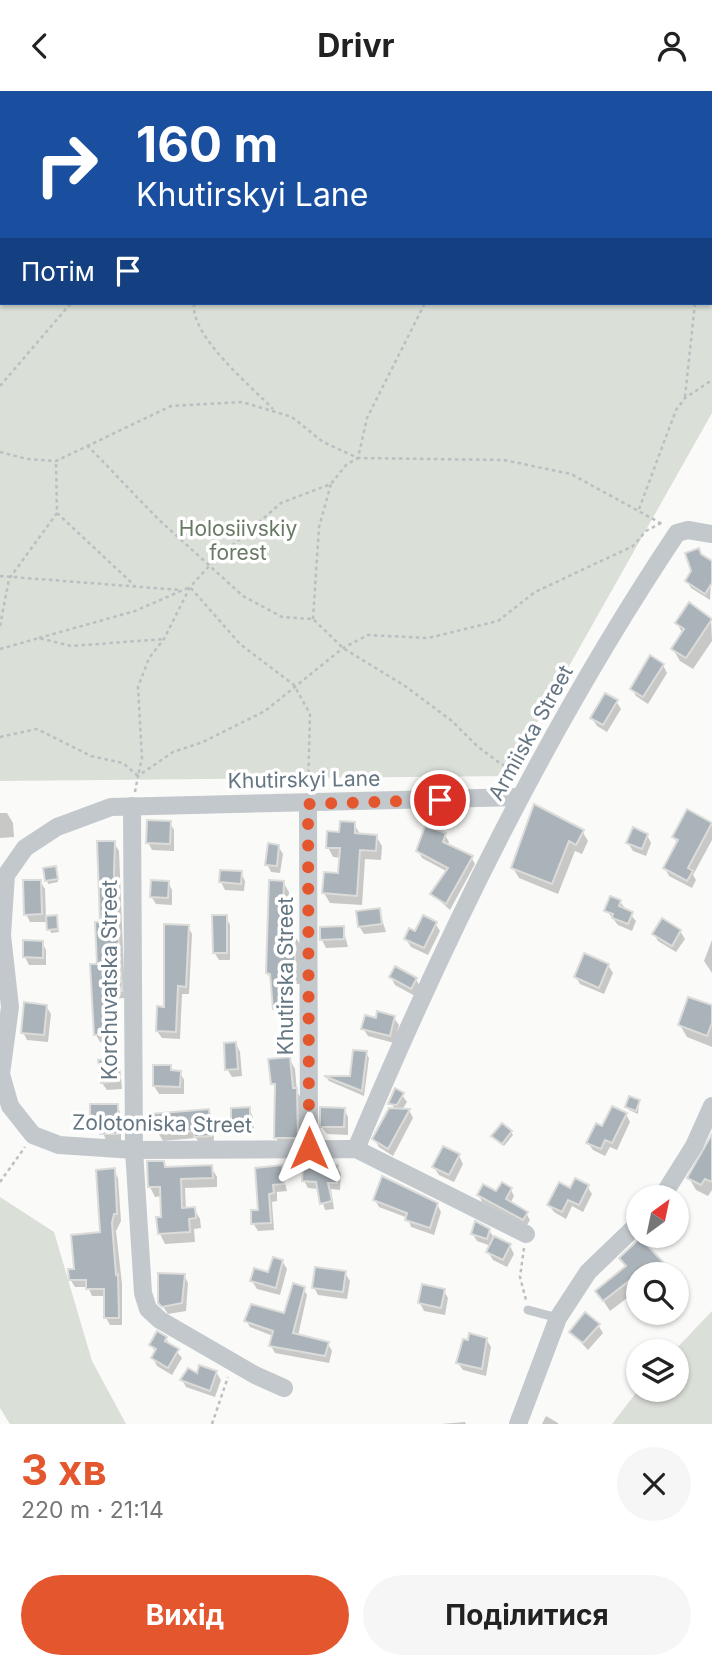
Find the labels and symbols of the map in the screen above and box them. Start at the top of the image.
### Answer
park label: Holosiivskiy forest [179,516,297,565]
street label: Armiiska Street [483,661,578,805]
street label: Khutirskyi Lane [228,766,380,793]
pin [410,770,470,830]
street label: Korchuvatska Street [97,880,122,1080]
street label: Khutirska Street [273,897,298,1055]
street label: Zolotoniska Street [72,1109,252,1138]
position arrow [272,1111,346,1185]
north arrow [626,1185,690,1248]

